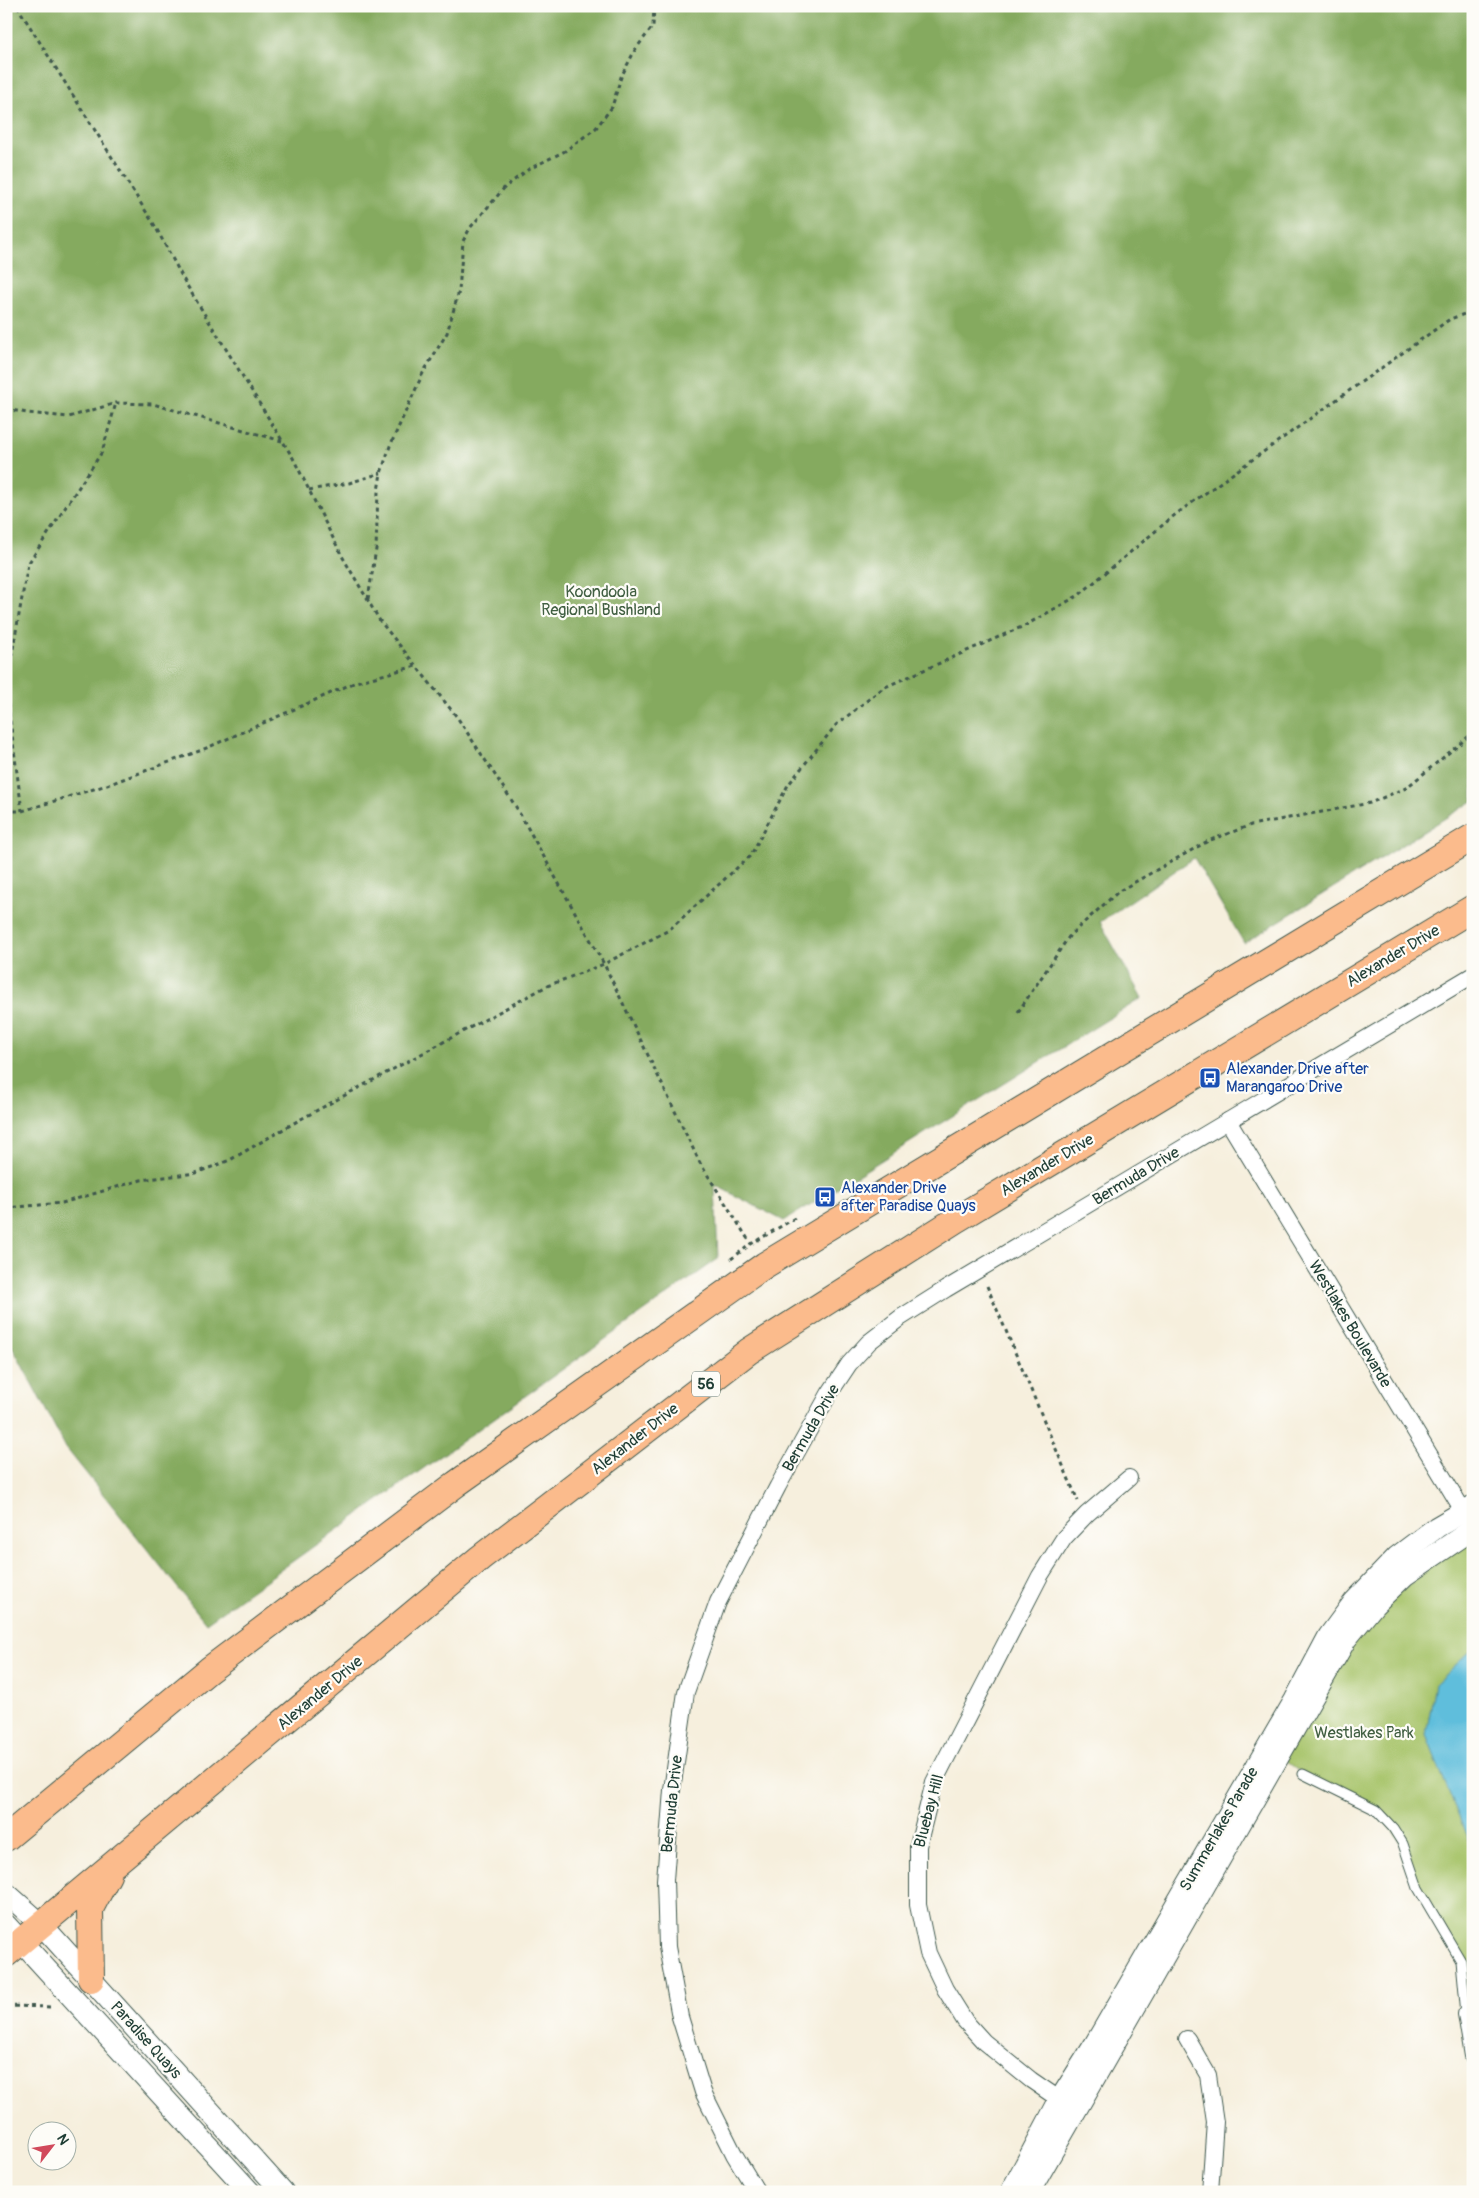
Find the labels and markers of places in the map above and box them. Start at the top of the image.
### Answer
place label: Alexander Drive after Marangaroo Drive [1226,1059,1369,1097]
bus stop icon: Alexander Drive after Marangaroo Drive [1198,1066,1222,1090]
place label: Alexander Drive after Paradise Quays [841,1178,976,1216]
bus stop icon: Alexander Drive after Paradise Quays [813,1185,837,1209]

